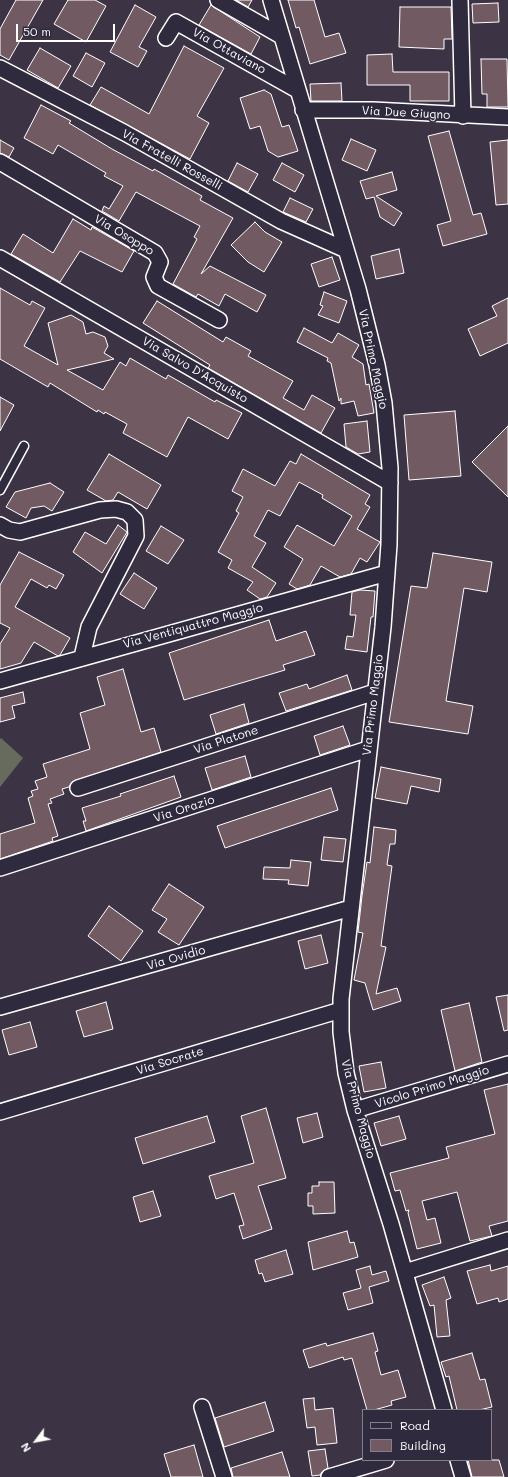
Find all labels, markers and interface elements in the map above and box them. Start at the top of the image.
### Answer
scale bar [18,16,117,42]
text: 50 m [23,23,51,39]
street label: Via Ottaviano [190,25,268,77]
street label: Via Due Giugno [361,103,451,123]
street label: Via Fratelli Rosselli [119,126,225,194]
street label: Via Osoppo [92,212,156,258]
street label: Via Primo Maggio [355,308,391,410]
street label: Via Salvo D'Acquisto [140,334,250,406]
street label: Via Ventiquattro Maggio [121,600,265,652]
street label: Via Primo Maggio [360,654,386,756]
street label: Via Platone [192,723,260,757]
street label: Via Orazio [152,792,216,826]
street label: Via Ovidio [145,943,207,973]
street label: Via Socrate [135,1044,205,1078]
street label: Via Primo Maggio [338,1058,378,1160]
street label: Vicolo Primo Maggio [373,1063,491,1111]
legend [362,1409,492,1461]
text: Road [400,1417,430,1433]
north arrow [16,1421,56,1461]
text: Building [400,1437,446,1453]
text: N [17,1440,34,1455]

